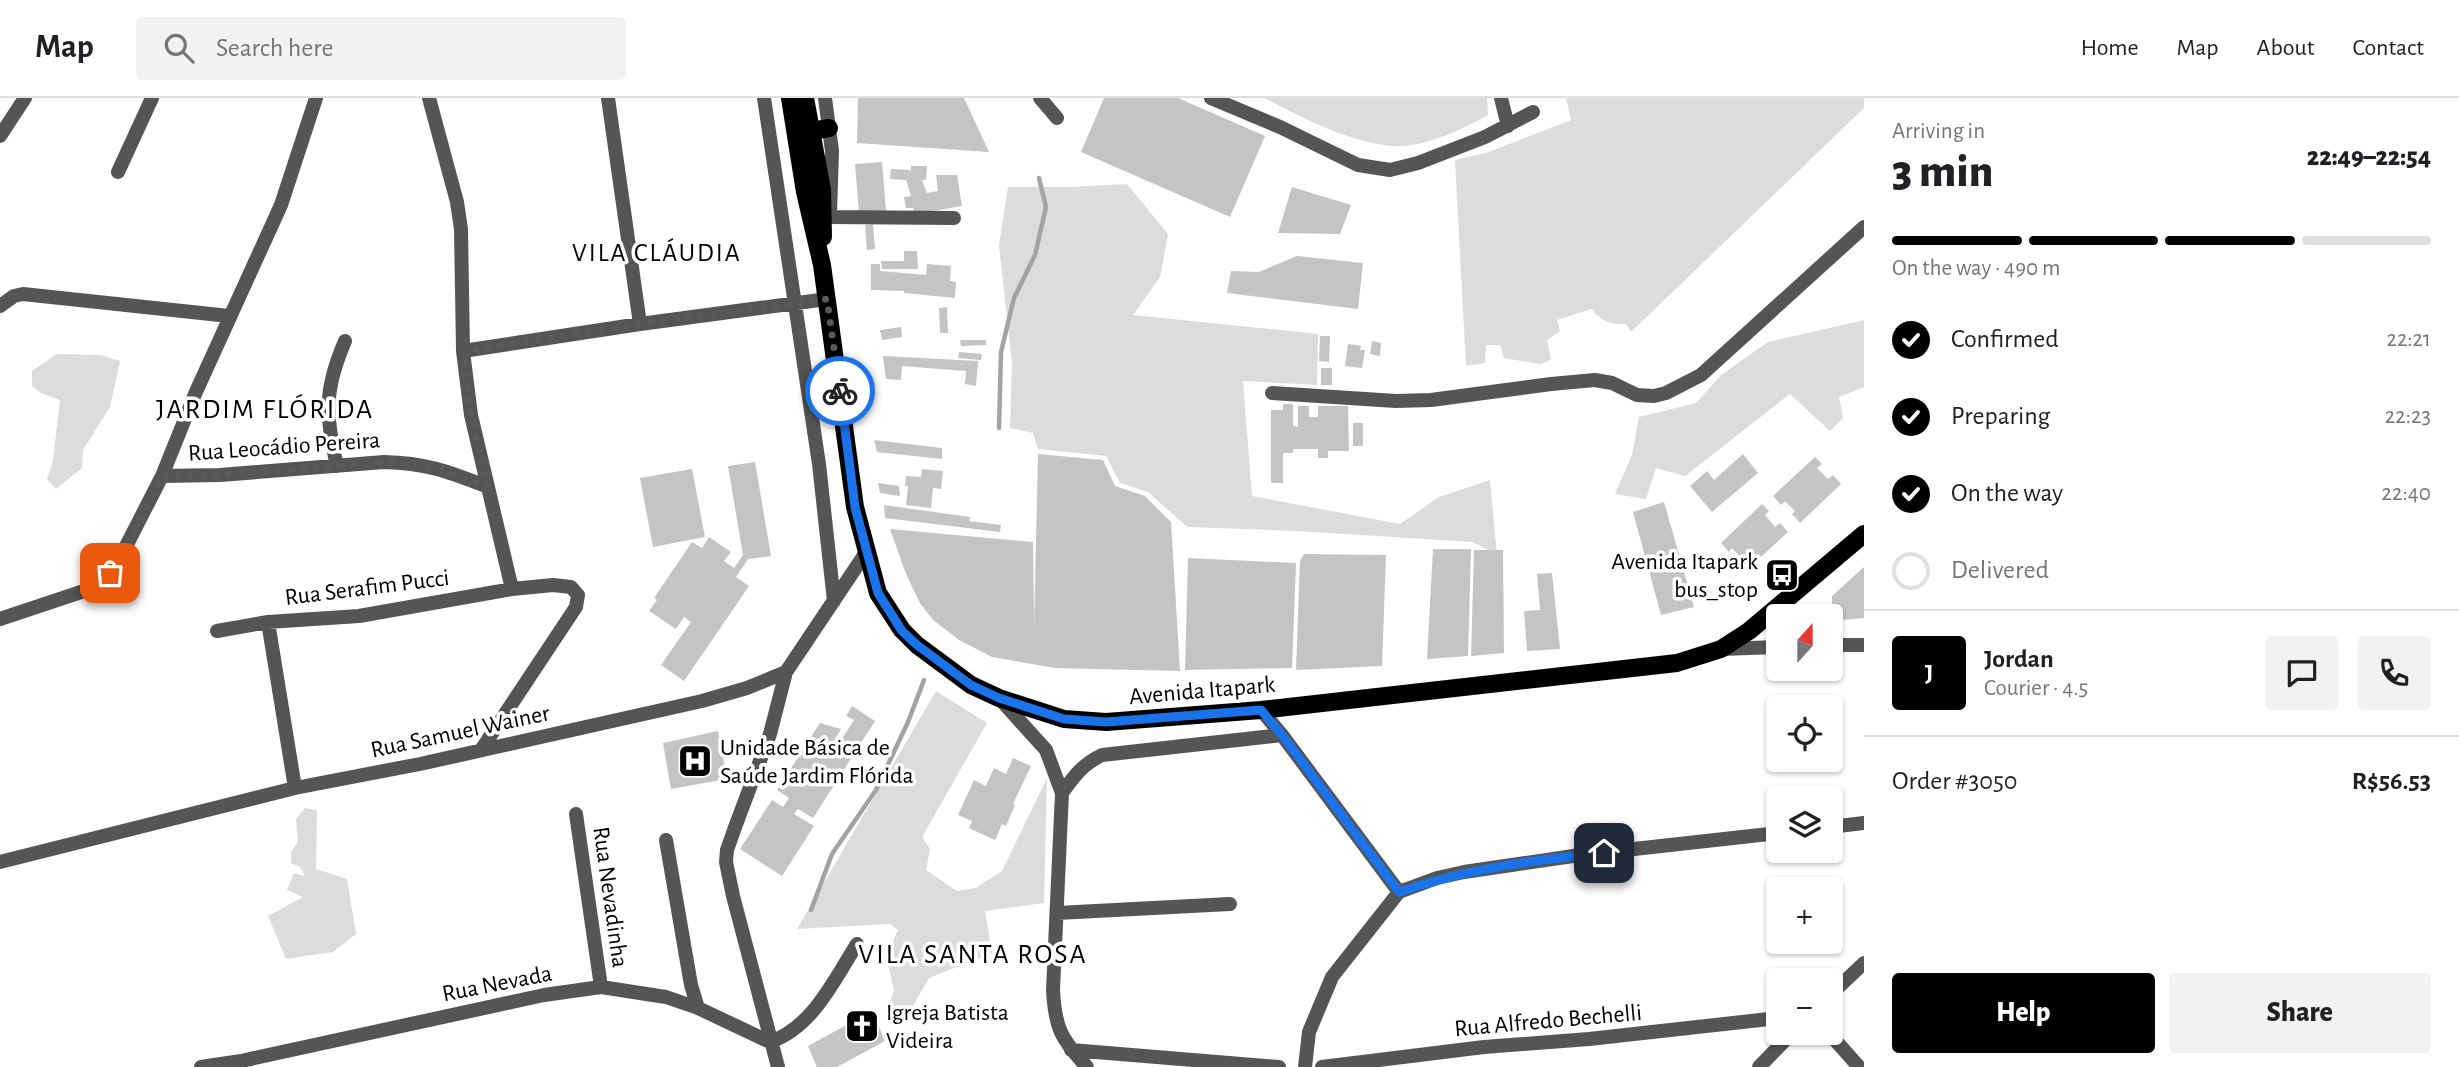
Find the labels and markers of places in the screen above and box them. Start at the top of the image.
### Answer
pin [80,543,140,603]
place label: Avenida Itapark bus_stop [1611,550,1758,602]
bus stop icon: Avenida Itapark bus_stop [1763,556,1801,594]
place label: Unidade Básica de Saúde Jardim Flórida [720,736,914,788]
hospital icon: Unidade Básica de Saúde Jardim Flórida [676,742,714,780]
pin [1574,823,1634,883]
place label: Igreja Batista Videira [886,1001,1009,1053]
church icon: Igreja Batista Videira [843,1007,881,1045]

